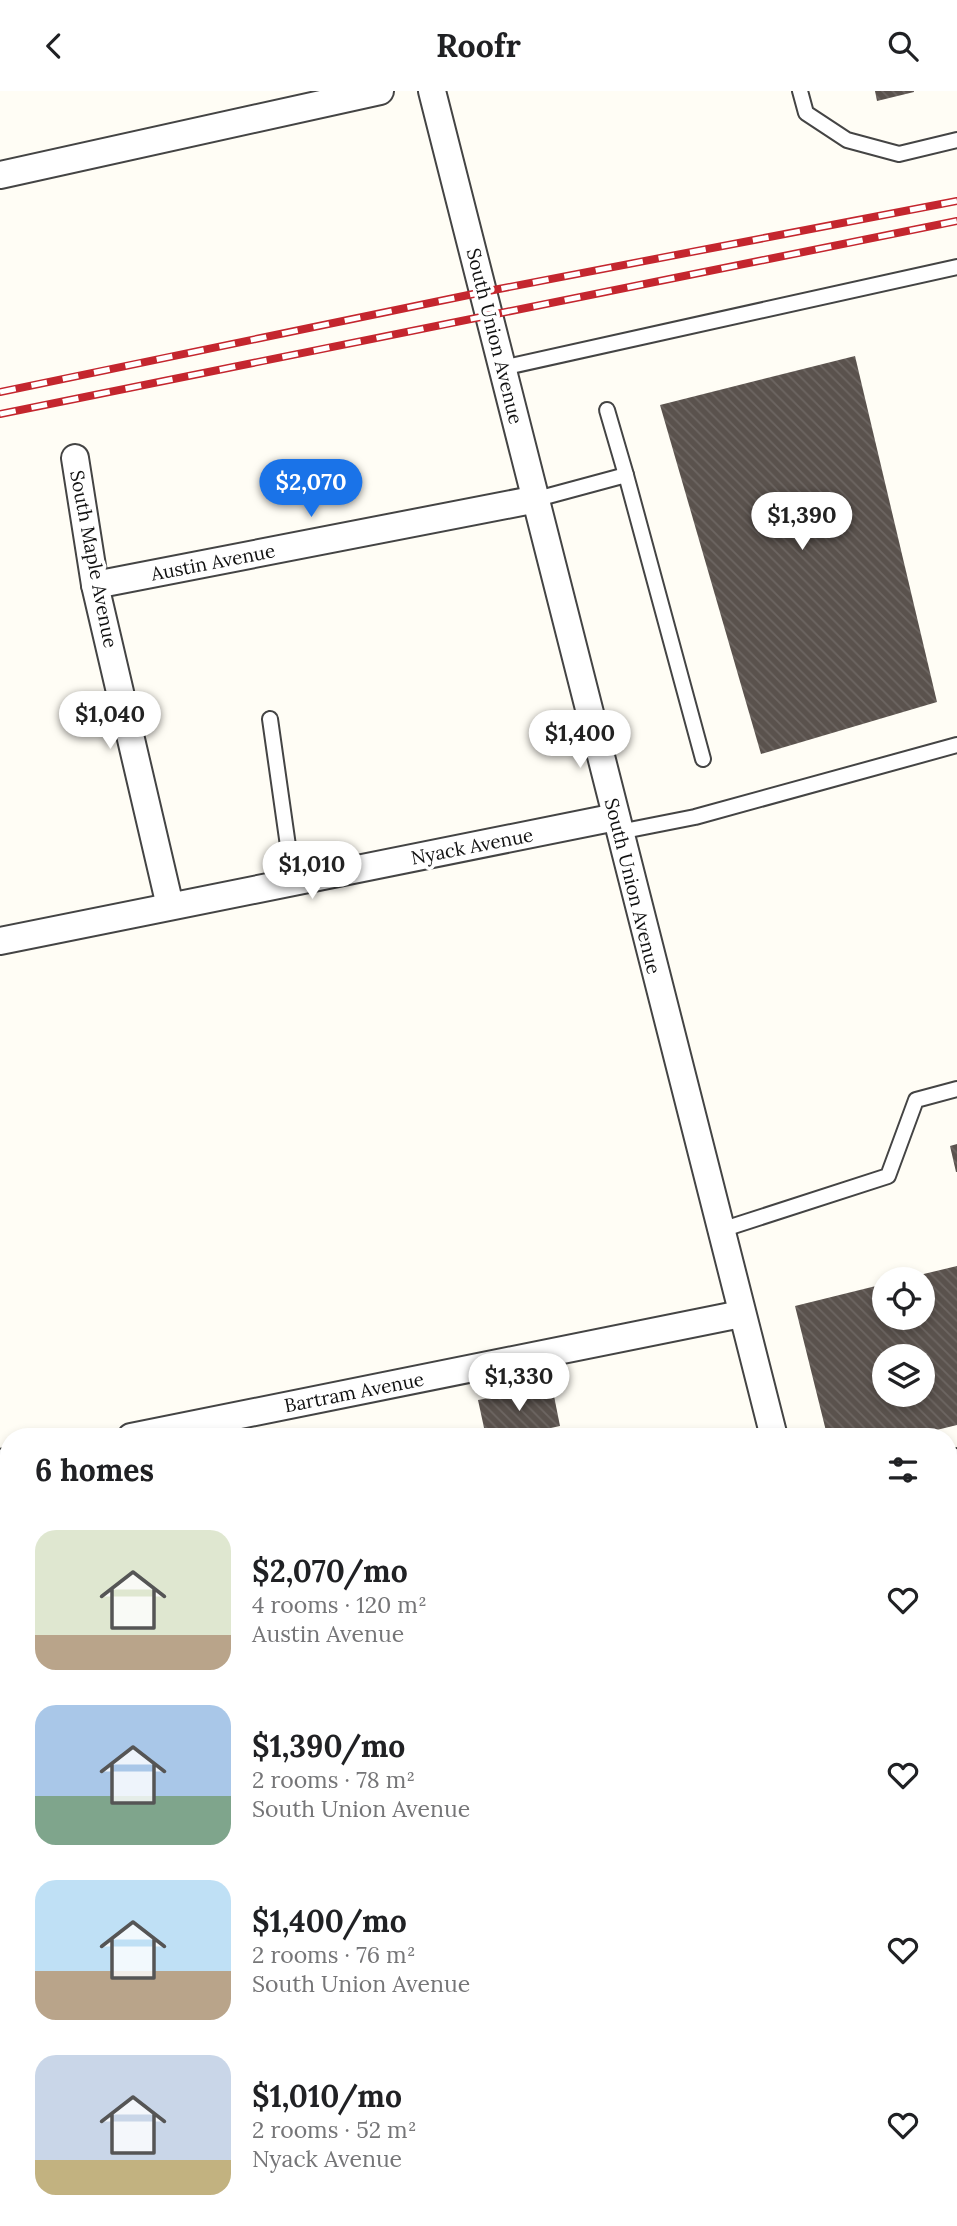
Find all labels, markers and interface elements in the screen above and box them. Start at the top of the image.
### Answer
text: Roofr [436,25,521,66]
icon: back [35,27,73,65]
icon: search [884,27,922,65]
street label: South Union Avenue [462,246,528,426]
pin: $2,070 [254,459,368,519]
text: $2,070 [275,467,347,496]
street label: South Maple Avenue [65,468,123,650]
pin: $1,390 [745,493,859,552]
text: $1,390 [767,500,837,529]
street label: Austin Avenue [148,538,277,586]
pin: $1,040 [53,691,167,751]
text: $1,040 [75,699,145,728]
pin: $1,400 [523,711,637,770]
text: $1,400 [545,718,615,747]
street label: South Union Avenue [600,796,666,976]
street label: Nyack Avenue [409,822,535,870]
pin: $1,010 [255,841,369,901]
text: $1,010 [279,849,345,878]
map controls [872,1267,935,1407]
button: locate [872,1267,935,1330]
button: layers [872,1344,935,1407]
pin: $1,330 [462,1353,576,1413]
text: $1,330 [484,1361,554,1390]
street label: Bartram Avenue [282,1367,426,1417]
text: 6 homes [35,1451,154,1489]
icon: filters [884,1451,922,1489]
text: $2,070/mo [252,1552,408,1590]
icon: home [91,1558,175,1642]
icon: heart [884,1581,922,1619]
text: 4 rooms · 120 m² [252,1590,427,1619]
text: Austin Avenue [252,1619,404,1648]
text: $1,390/mo [252,1727,405,1765]
icon: home [91,1733,175,1817]
icon: heart [884,1756,922,1794]
text: 2 rooms · 78 m² [252,1765,415,1794]
text: South Union Avenue [252,1794,470,1823]
text: $1,400/mo [252,1902,407,1940]
icon: home [91,1908,175,1992]
icon: heart [884,1931,922,1969]
text: 2 rooms · 76 m² [252,1940,416,1969]
text: South Union Avenue [252,1969,470,1998]
text: $1,010/mo [252,2077,402,2115]
icon: home [91,2083,175,2167]
icon: heart [884,2106,922,2144]
text: 2 rooms · 52 m² [252,2115,417,2144]
text: Nyack Avenue [252,2144,402,2173]

